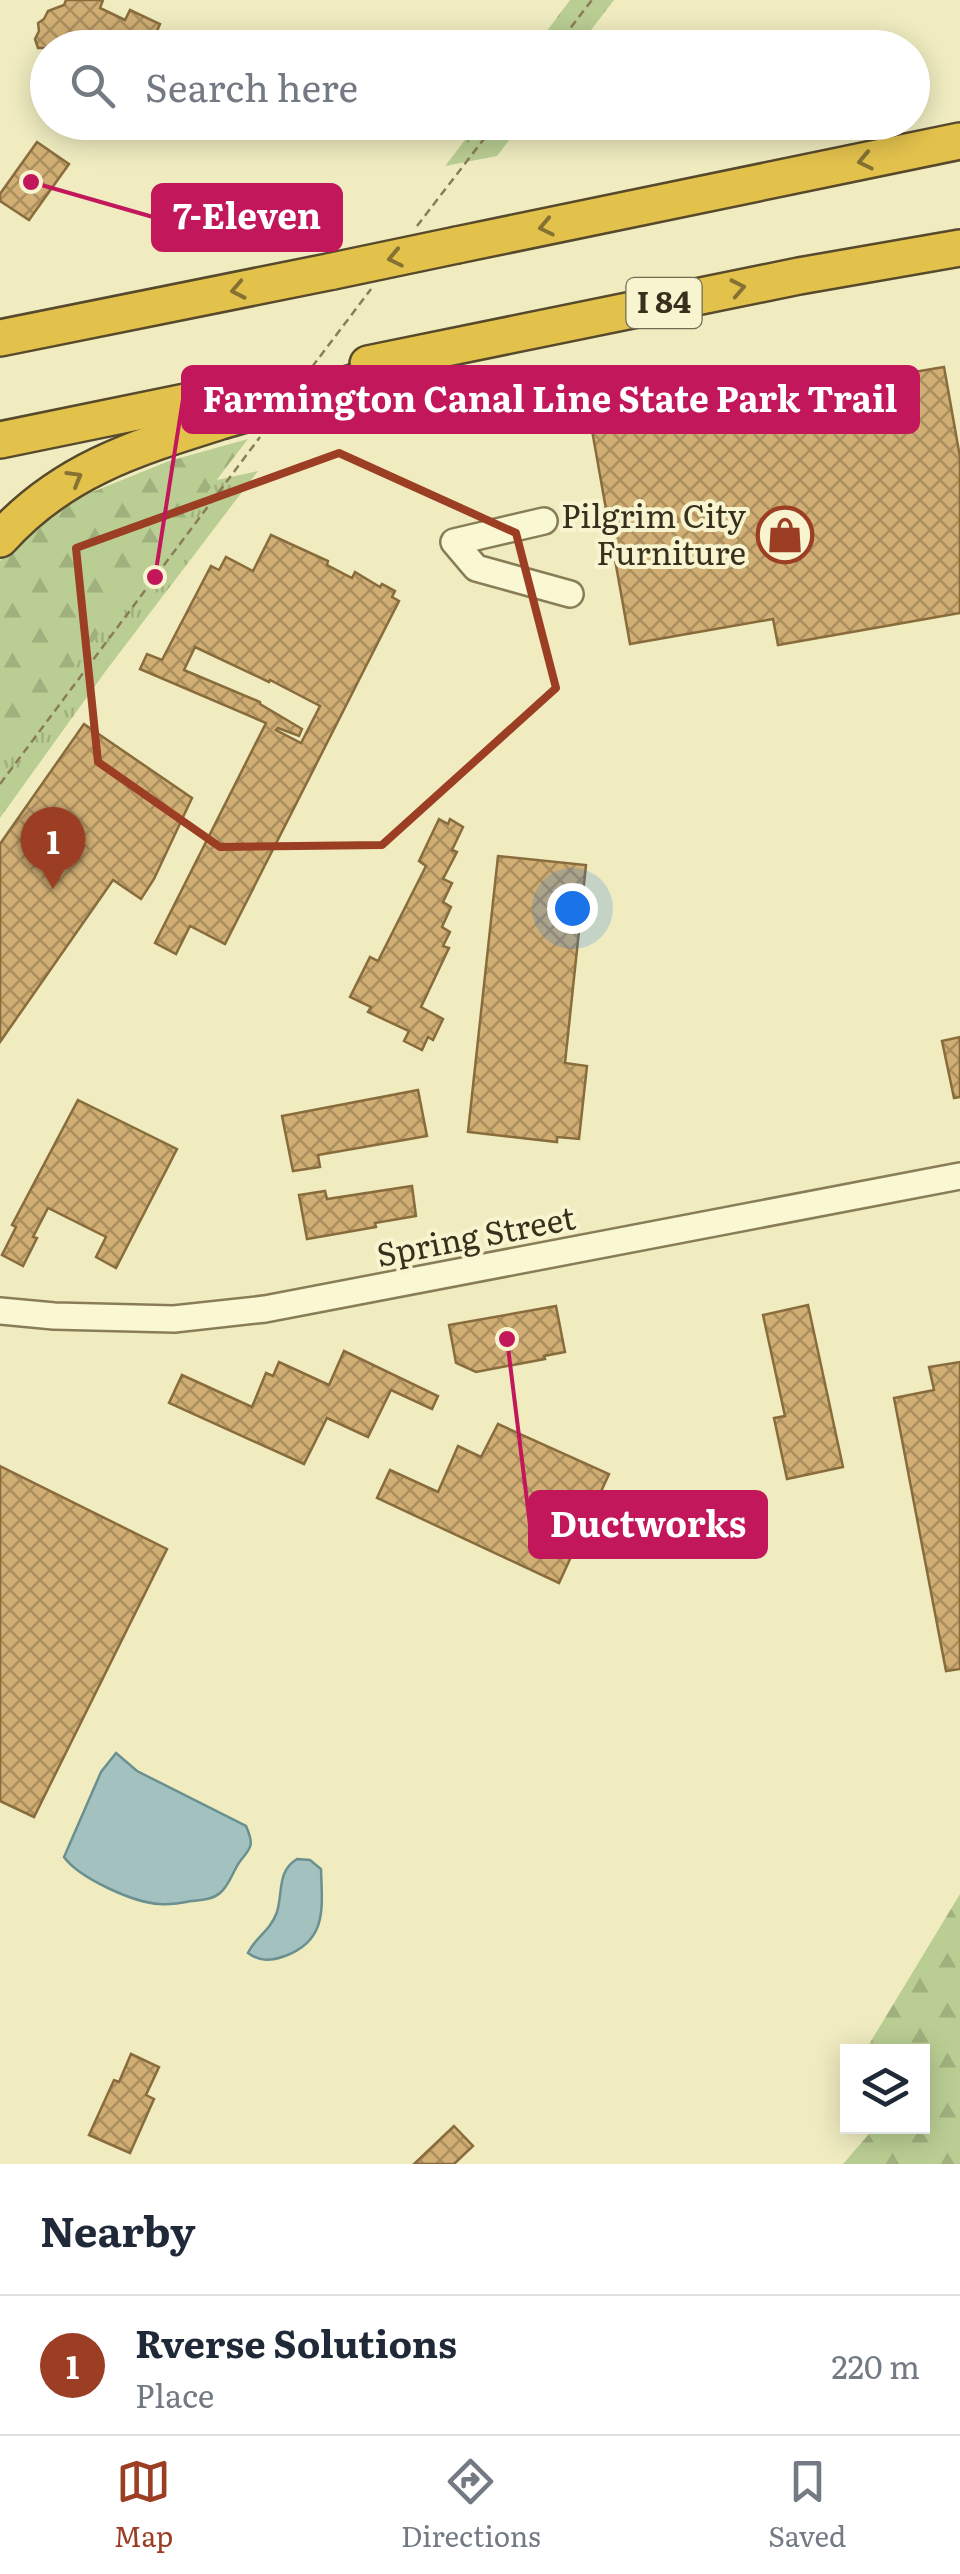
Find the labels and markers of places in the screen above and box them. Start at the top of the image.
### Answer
callout: 7-Eleven [153,185,341,250]
callout: Farmington Canal Line State Park Trail [183,367,918,432]
place label: Pilgrim City Furniture [561,490,747,575]
shop icon: Pilgrim City Furniture [755,505,815,565]
pin: 1 [20,806,86,889]
callout: Ductworks [530,1492,766,1557]

